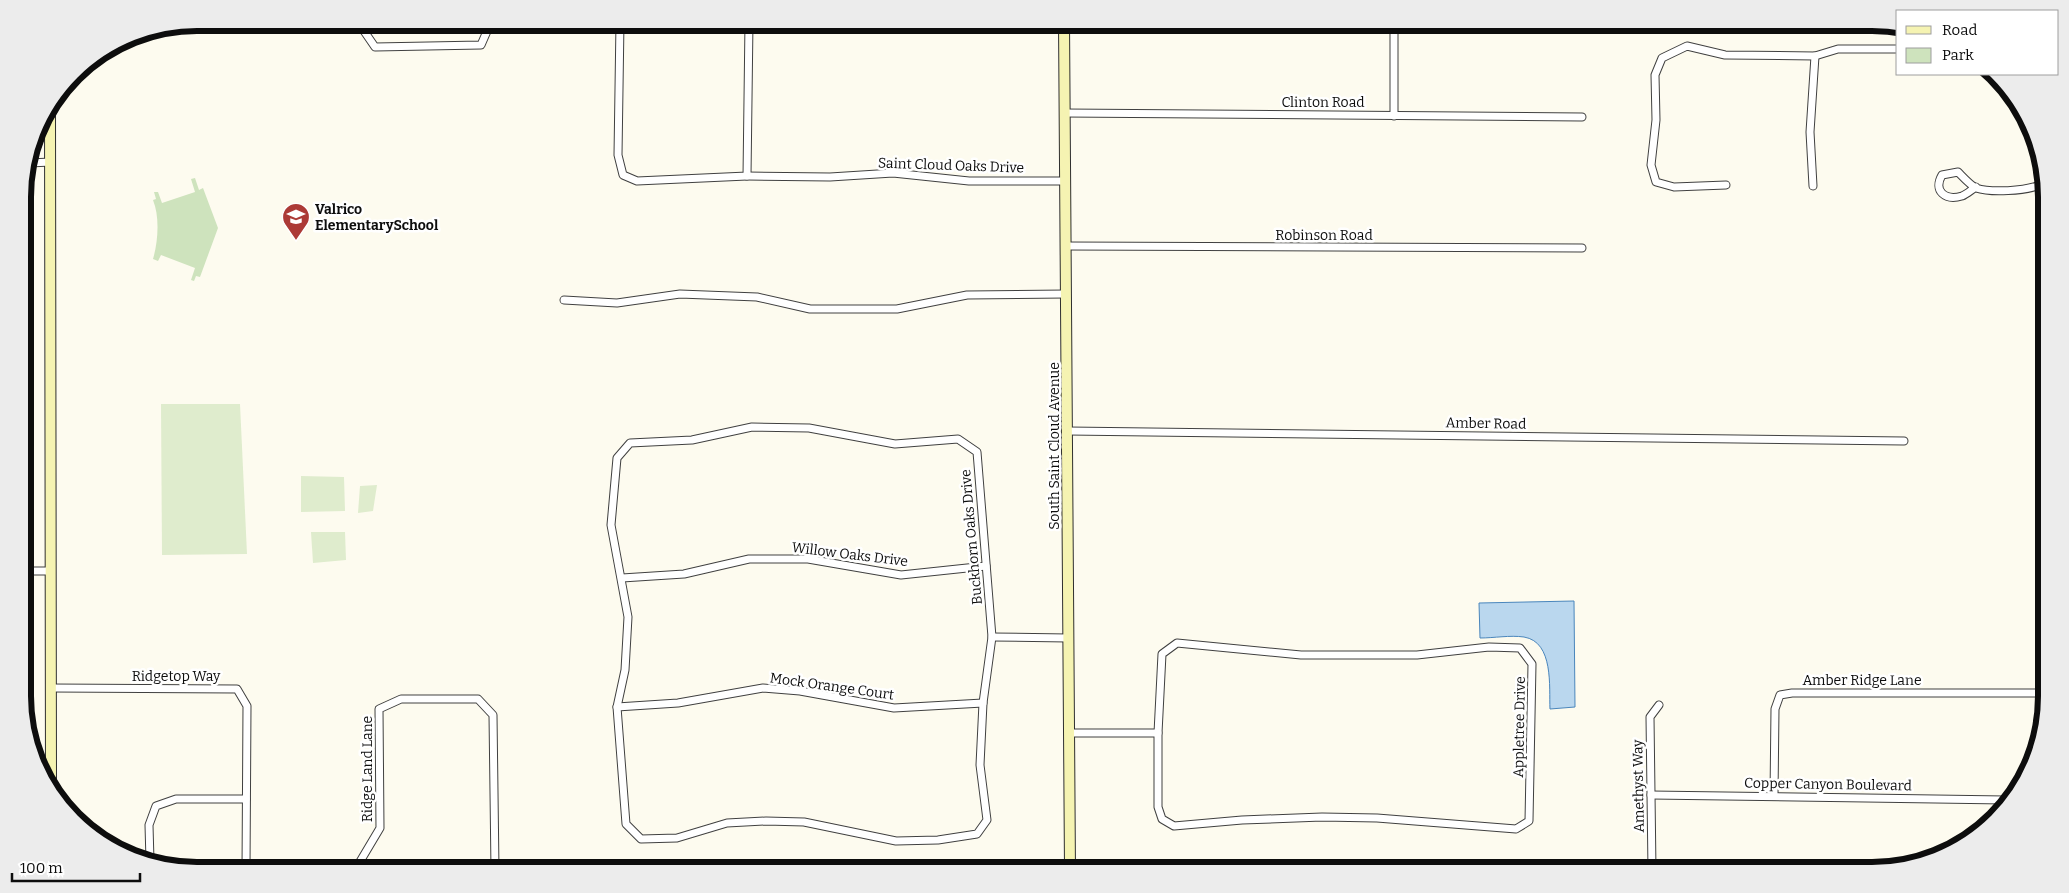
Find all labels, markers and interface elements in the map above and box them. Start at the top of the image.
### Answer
legend [1896,10,2059,75]
text: Road [1942,21,1977,39]
text: Park [1942,46,1974,64]
street label: Clinton Road [1281,94,1365,111]
street label: Saint Cloud Oaks Drive [878,154,1024,177]
place label: Valrico ElementarySchool [315,201,439,234]
school or university icon: Valrico ElementarySchool [281,202,311,241]
street label: Robinson Road [1275,227,1373,244]
street label: South Saint Cloud Avenue [1046,362,1063,530]
street label: Amber Road [1446,414,1526,433]
street label: Buckhorn Oaks Drive [957,469,986,605]
street label: Willow Oaks Drive [791,539,909,570]
street label: Ridgetop Way [132,668,221,685]
street label: Mock Orange Court [769,669,895,704]
street label: Amber Ridge Lane [1802,672,1922,689]
street label: Appletree Drive [1510,676,1529,778]
street label: Ridge Land Lane [359,716,376,822]
street label: Amethyst Way [1629,739,1648,833]
street label: Copper Canyon Boulevard [1744,775,1912,794]
scale bar [12,850,140,882]
text: 100 m [20,859,63,877]

